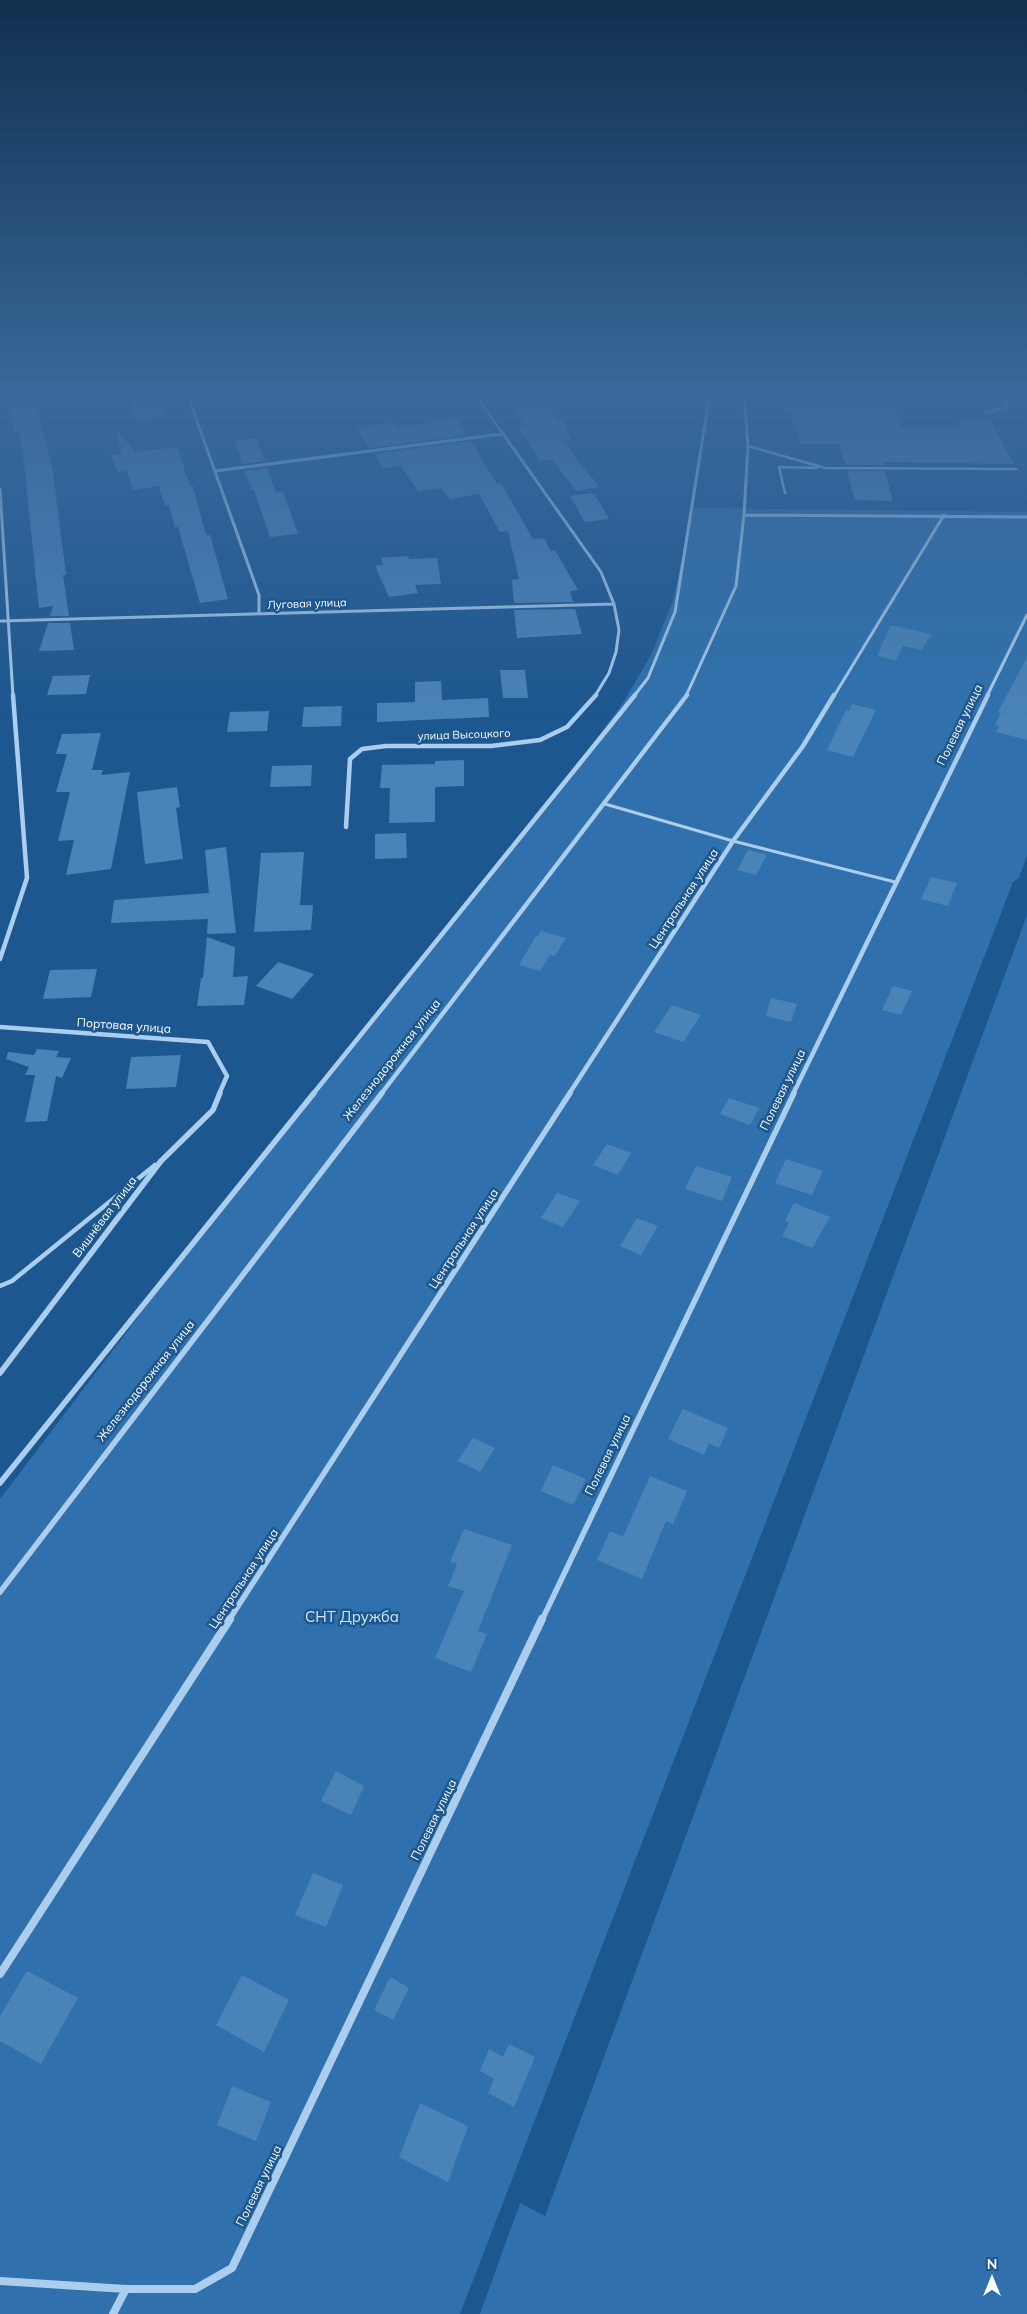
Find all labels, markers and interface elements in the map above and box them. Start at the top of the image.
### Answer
street label: Луговая улица [267,596,347,612]
street label: Полевая улица [934,682,986,768]
street label: улица Высоцкого [417,727,511,743]
street label: Центральная улица [646,846,722,952]
street label: Железнодорожная улица [340,997,444,1123]
street label: Портовая улица [76,1016,172,1036]
street label: Полевая улица [757,1047,809,1133]
street label: Вишнёвая улица [70,1174,140,1260]
street label: Центральная улица [426,1186,502,1292]
street label: Железнодорожная улица [94,1318,198,1444]
street label: Полевая улица [582,1412,634,1498]
street label: Центральная улица [206,1526,282,1632]
park label: СНТ Дружба [305,1608,399,1626]
street label: Полевая улица [408,1777,460,1863]
street label: Полевая улица [233,2143,285,2229]
north arrow [967,2254,1017,2304]
text: N [987,2255,997,2273]

